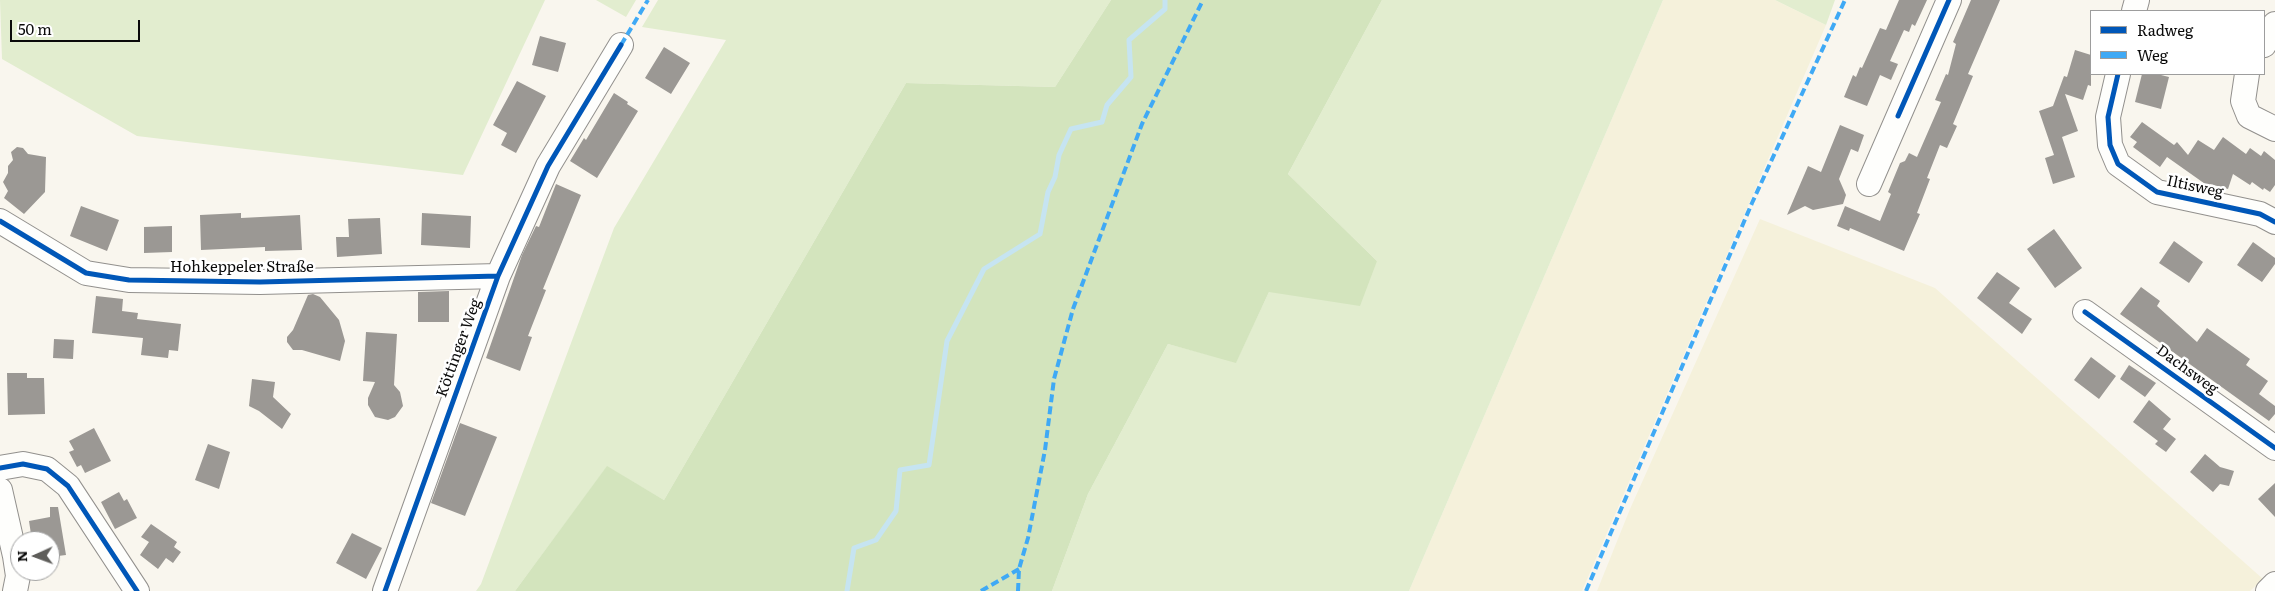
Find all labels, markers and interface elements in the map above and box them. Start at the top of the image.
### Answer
scale bar [12,10,142,42]
legend [2090,10,2265,75]
text: 50 m [18,17,52,40]
text: Radweg [2137,18,2193,41]
text: Weg [2137,43,2168,66]
street label: Iltisweg [2165,172,2225,202]
street label: Hohkeppeler Straße [170,259,314,277]
street label: Köttinger Weg [433,296,485,400]
street label: Dachsweg [2152,341,2222,399]
north arrow [10,531,60,581]
text: N [11,550,31,563]

